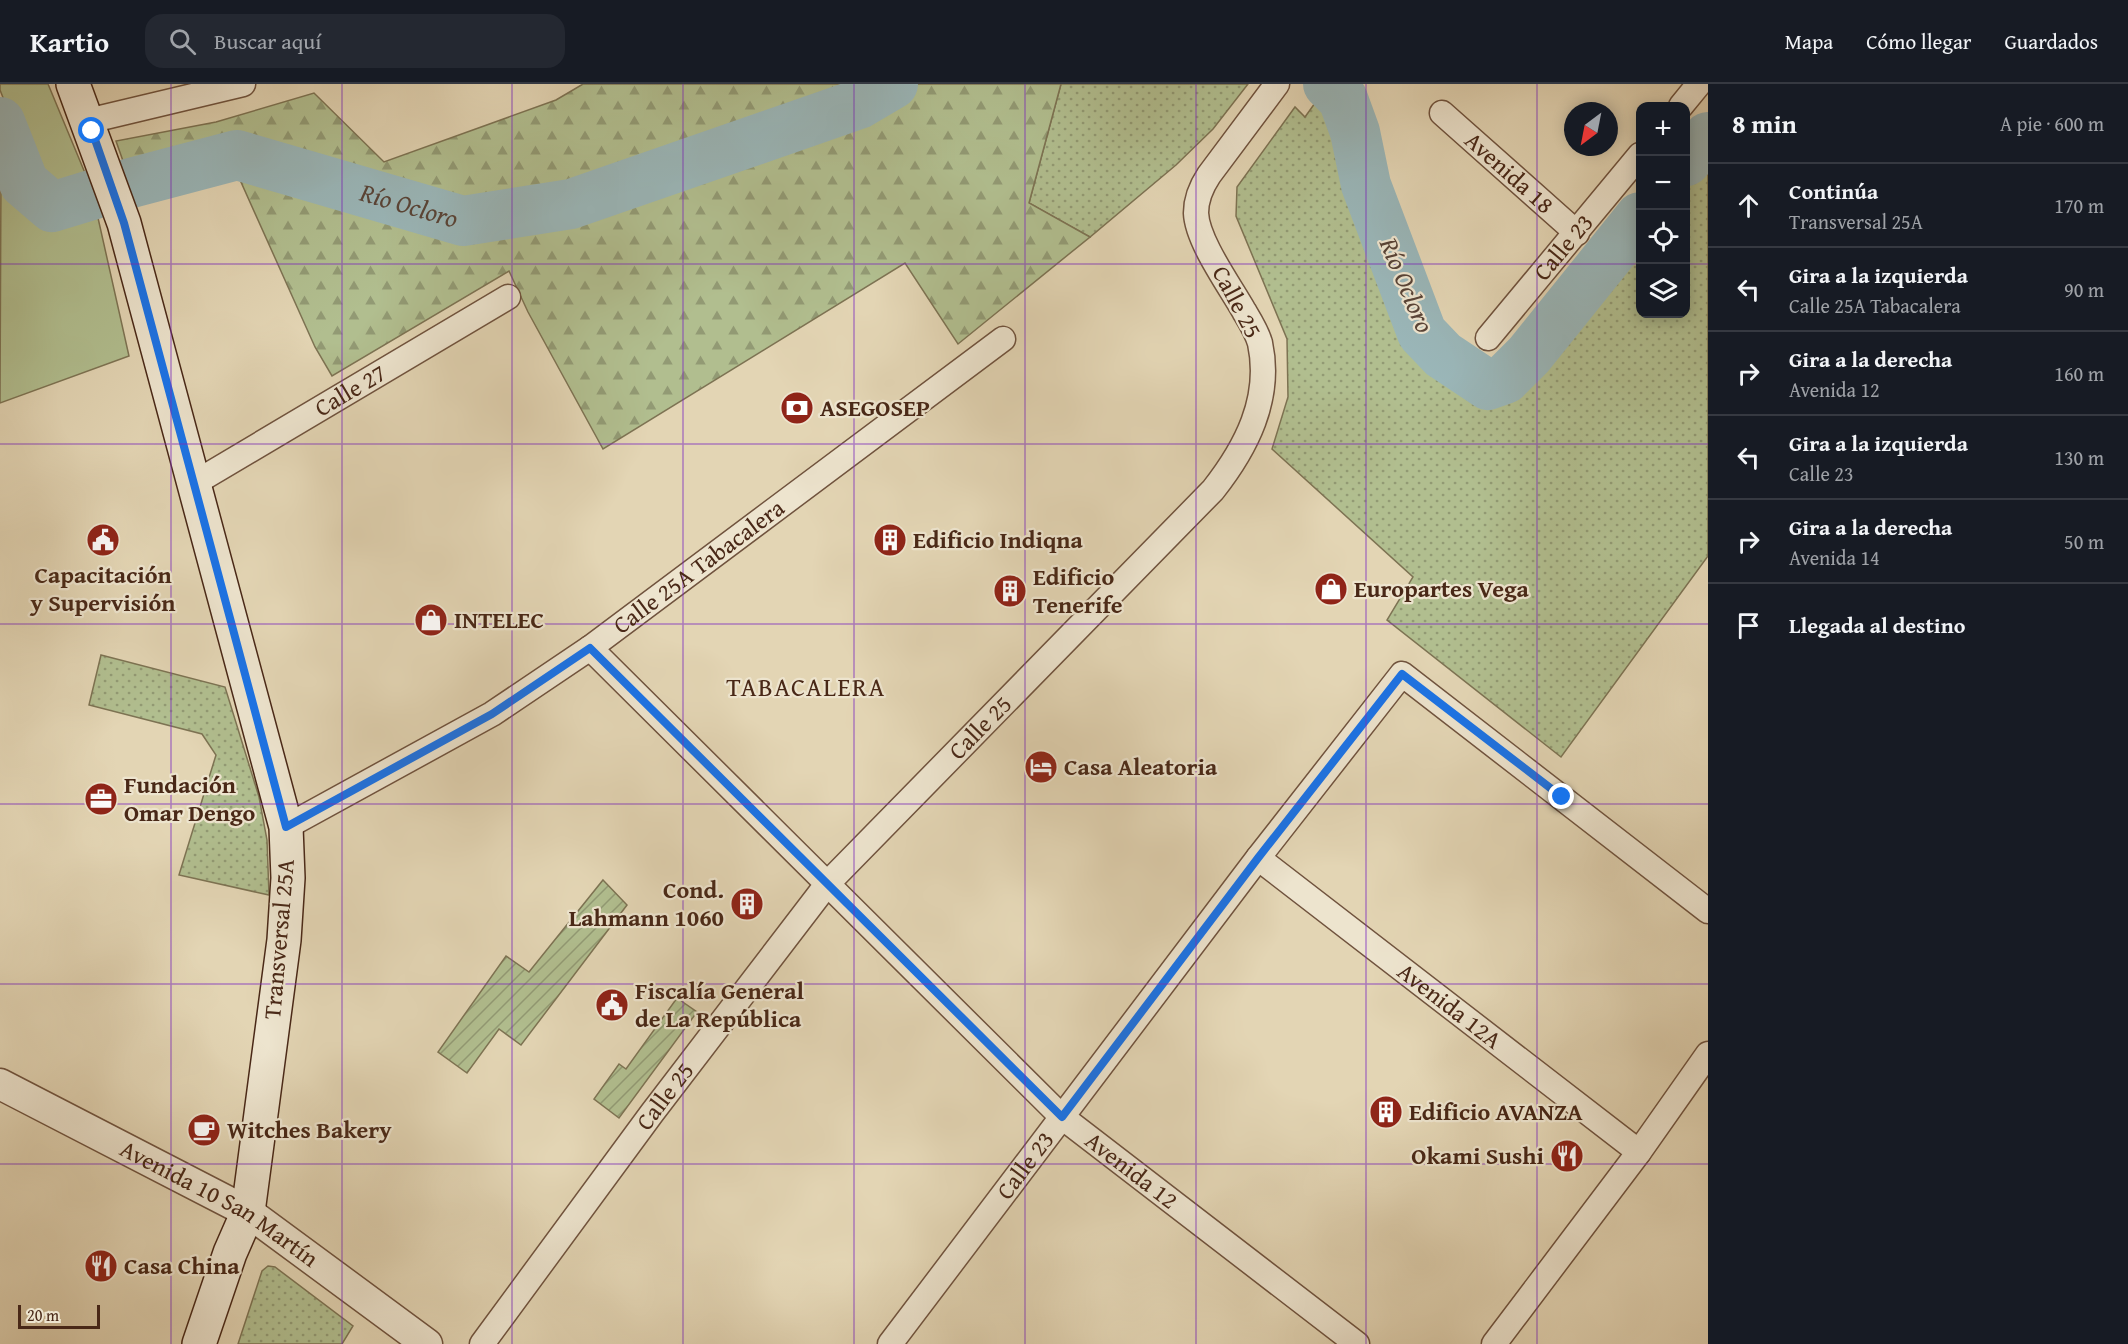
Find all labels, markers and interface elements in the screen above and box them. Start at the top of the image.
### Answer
search box [145,14,565,68]
text: Kartio [30,21,109,62]
icon: search [166,25,199,58]
text: Buscar aquí [214,25,321,57]
text: Mapa [1785,26,1833,57]
text: Cómo llegar [1866,26,1971,57]
text: Guardados [2004,26,2098,57]
north arrow [1564,102,1618,156]
map controls [1636,102,1690,318]
button: + [1636,102,1690,156]
text: 8 min [1732,104,1797,143]
text: A pie · 600 m [2000,109,2104,138]
route start [78,117,104,143]
street label: Avenida 18 [1457,123,1562,222]
button: − [1636,156,1690,210]
water label: Río Ocloro [355,172,463,238]
text: Continúa [1789,175,1878,207]
icon: ahead [1732,189,1765,222]
text: 170 m [2054,191,2104,220]
street label: Calle 23 [1525,206,1601,288]
text: Transversal 25A [1789,207,1923,236]
button: locate [1636,210,1690,264]
water label: Río Ocloro [1370,230,1445,338]
street label: Calle 25 [1204,259,1271,344]
text: Gira a la izquierda [1789,259,1968,291]
button: layers [1636,264,1690,318]
icon: left [1732,273,1765,306]
text: 90 m [2064,275,2104,304]
text: Calle 25A Tabacalera [1789,291,1961,320]
text: Gira a la derecha [1789,343,1952,375]
street label: Calle 27 [308,355,392,425]
icon: right [1732,357,1765,390]
text: 160 m [2054,359,2104,388]
text: Avenida 12 [1789,375,1880,404]
bank icon: ASEGOSEP [779,390,815,426]
place label: ASEGOSEP [820,390,930,425]
text: Gira a la izquierda [1789,427,1968,459]
icon: left [1732,441,1765,474]
text: 130 m [2054,443,2104,472]
text: Calle 23 [1789,459,1854,488]
street label: Calle 25A Tabacalera [606,490,792,642]
text: Gira a la derecha [1789,511,1952,543]
public building icon: Capacitación y Supervisión [85,522,121,558]
building icon: Edificio Indiqna [872,522,908,558]
place label: Edificio Indiqna [913,522,1084,557]
icon: right [1732,525,1765,558]
text: 50 m [2064,527,2104,556]
text: Avenida 14 [1789,543,1880,572]
place label: Capacitación y Supervisión [30,557,175,620]
place label: Edificio Tenerife [1033,559,1123,622]
shop icon: Europartes Vega [1313,571,1349,607]
place label: Europartes Vega [1354,571,1530,606]
building icon: Edificio Tenerife [992,573,1028,609]
shop icon: INTELEC [413,602,449,638]
place label: INTELEC [454,602,544,637]
icon: arrive [1732,609,1765,642]
text: Llegada al destino [1789,609,1965,641]
district label: TABACALERA [726,667,886,706]
street label: Calle 25 [940,687,1020,767]
hotel icon: Casa Aleatoria [1023,749,1059,785]
place label: Casa Aleatoria [1064,749,1218,784]
place label: Fundación Omar Dengo [124,767,256,830]
office icon: Fundación Omar Dengo [83,781,119,817]
route end [1548,783,1574,809]
street label: Transversal 25A [254,857,303,1020]
place label: Cond. Lahmann 1060 [569,872,724,935]
building icon: Cond. Lahmann 1060 [729,886,765,922]
street label: Avenida 12A [1390,954,1510,1057]
place label: Fiscalía General de La República [635,973,804,1036]
public building icon: Fiscalía General de La República [594,987,630,1023]
street label: Calle 25 [627,1054,702,1137]
building icon: Edificio AVANZA [1368,1094,1404,1130]
place label: Edificio AVANZA [1409,1094,1583,1129]
cafe icon: Witches Bakery [186,1112,222,1148]
place label: Witches Bakery [227,1112,392,1147]
street label: Avenida 12 [1078,1123,1186,1217]
street label: Calle 23 [987,1124,1062,1207]
street label: Avenida 10 San Martín [114,1131,326,1276]
place label: Okami Sushi [1411,1138,1544,1173]
restaurant icon: Okami Sushi [1549,1138,1585,1174]
restaurant icon: Casa China [83,1248,119,1284]
place label: Casa China [124,1248,240,1283]
scale bar [18,1302,100,1330]
text: 20 m [27,1303,59,1327]

